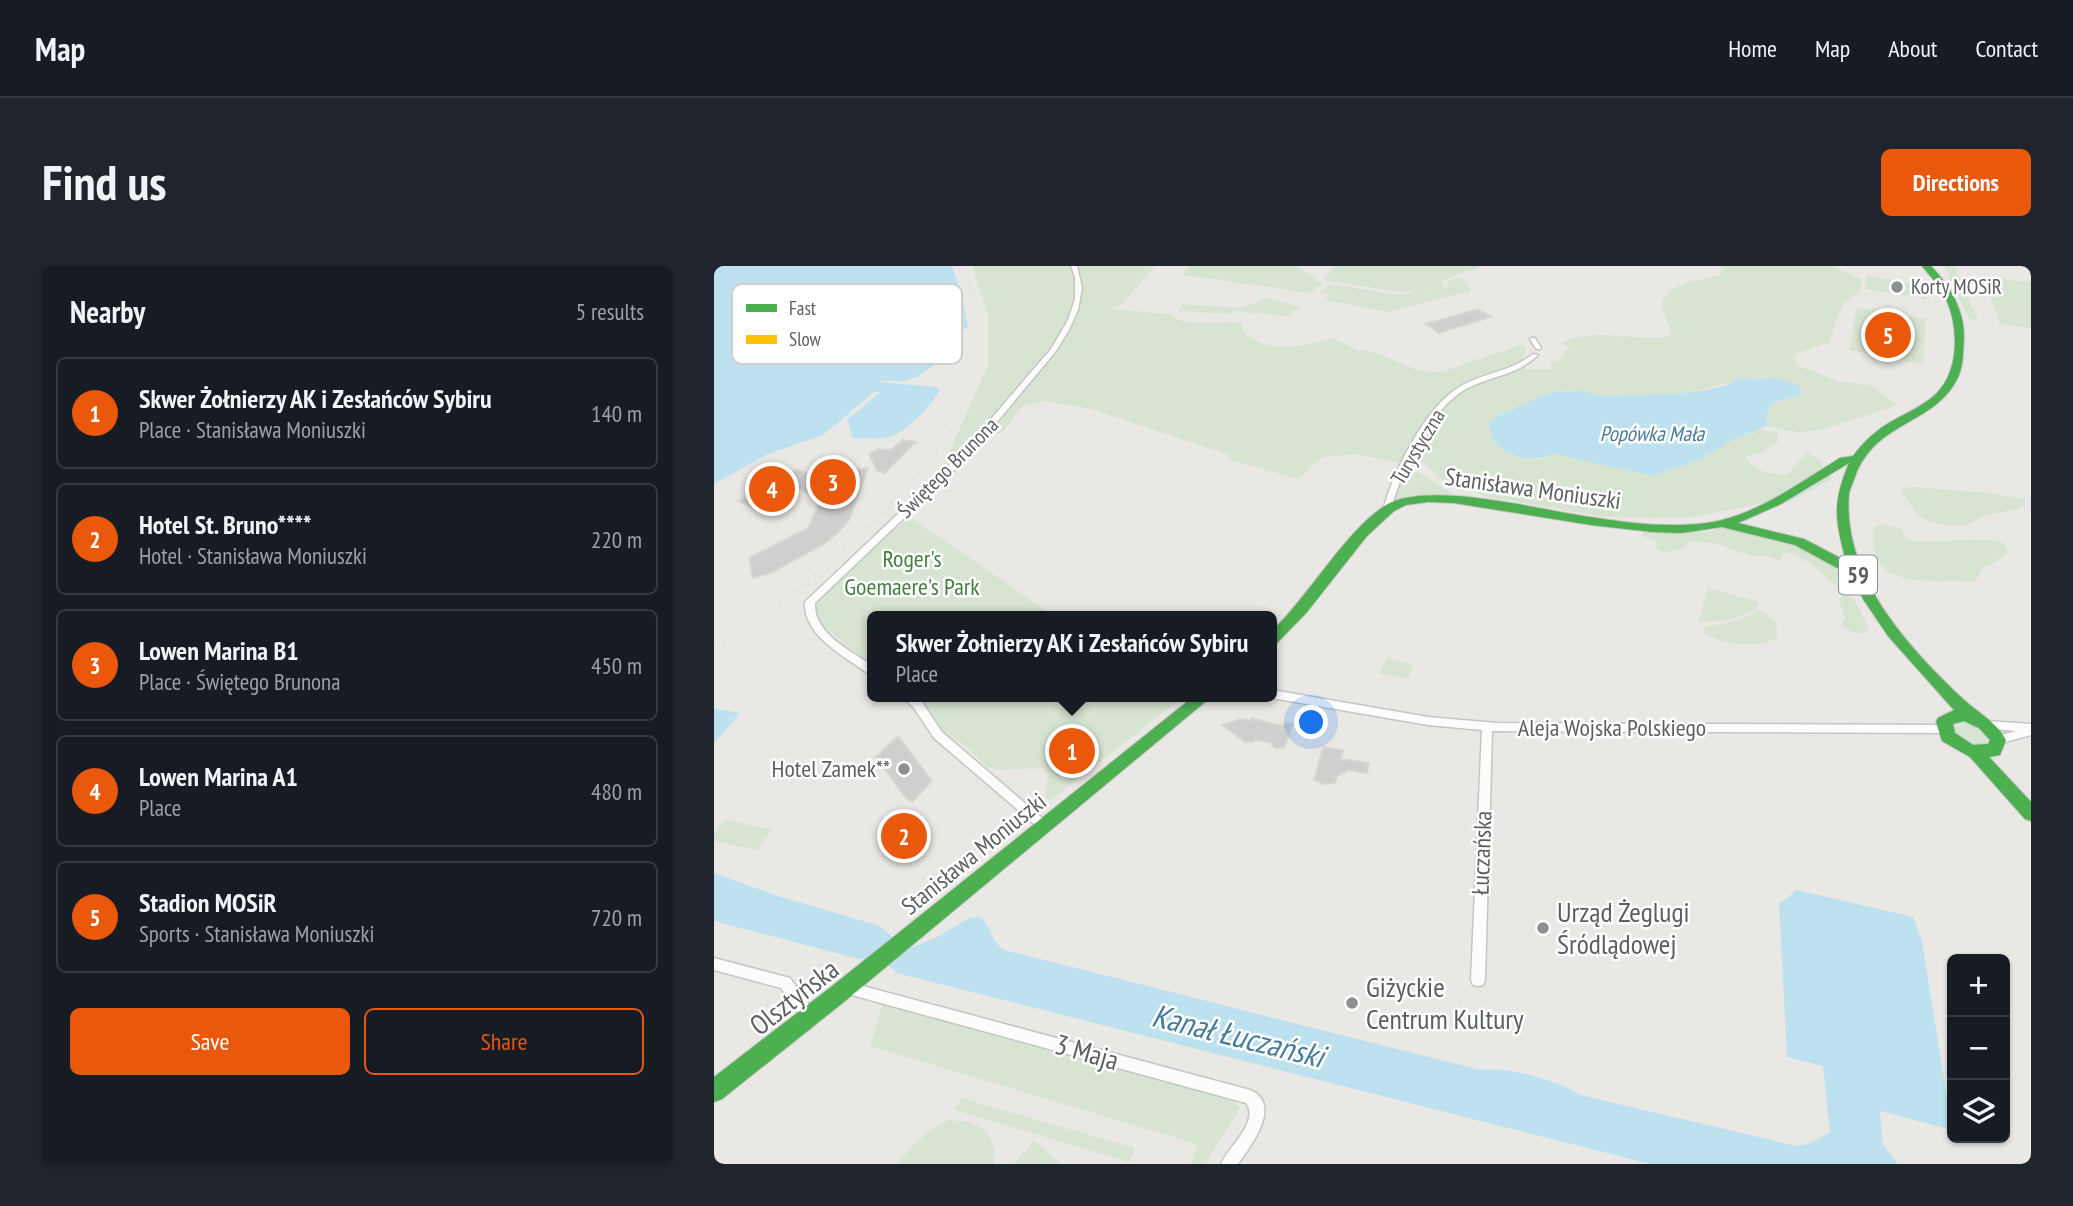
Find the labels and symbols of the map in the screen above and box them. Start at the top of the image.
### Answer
place label: Korty MOSiR [1911,273,2002,300]
marker: Korty MOSiR [1889,279,1905,295]
legend [732,284,962,364]
text: Fast [789,296,817,320]
pin: 5 [1865,309,1911,361]
text: Slow [789,327,822,351]
street label: Turystyczna [1385,404,1451,489]
street label: Świętego Brunona [891,411,1004,524]
water label: Popówka Mała [1600,420,1706,447]
pin: 3 [810,456,856,508]
street label: Stanisława Moniuszki [1443,461,1623,516]
pin: 4 [749,463,795,515]
park label: Roger's Goemaere's Park [844,543,980,602]
road number: 59 [1839,556,1877,594]
your location [1294,705,1328,739]
street label: Aleja Wojska Polskiego [1518,712,1706,743]
pin: 1 [1049,725,1095,777]
place label: Hotel Zamek** [772,753,890,784]
marker: Hotel Zamek** [896,761,912,777]
street label: Stanisława Moniuszki [895,786,1052,922]
pin: 2 [881,810,927,862]
street label: Łuczańska [1465,810,1498,896]
place label: Urząd Żeglugi Śródlądowej [1557,893,1690,962]
marker: Urząd Żeglugi Śródlądowej [1535,920,1551,936]
street label: Olsztyńska [742,950,846,1043]
place label: Giżyckie Centrum Kultury [1366,968,1524,1037]
water label: Kanał Łuczański [1148,993,1332,1078]
marker: Giżyckie Centrum Kultury [1344,995,1360,1011]
street label: 3 Maja [1051,1025,1123,1078]

